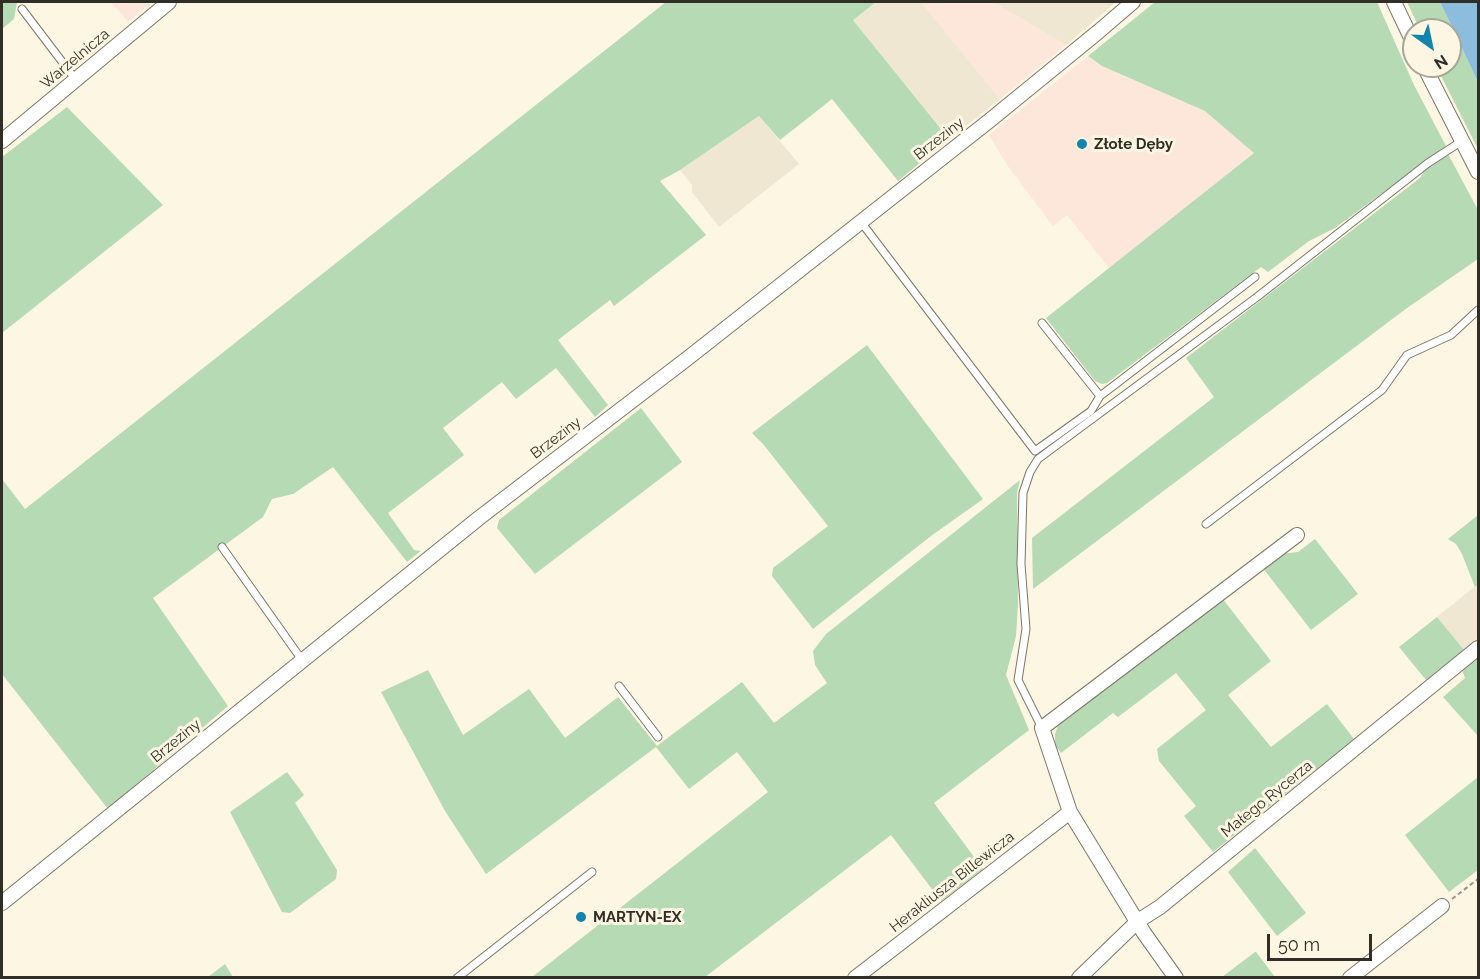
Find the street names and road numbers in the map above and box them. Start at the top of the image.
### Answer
street label: Warzelnicza [37,25,113,93]
street label: Brzeziny [910,114,968,164]
street label: Brzeziny [527,413,585,463]
street label: Brzeziny [148,716,204,766]
street label: Małego Rycerza [1218,757,1316,841]
street label: Herakliusza Billewicza [886,828,1018,936]

